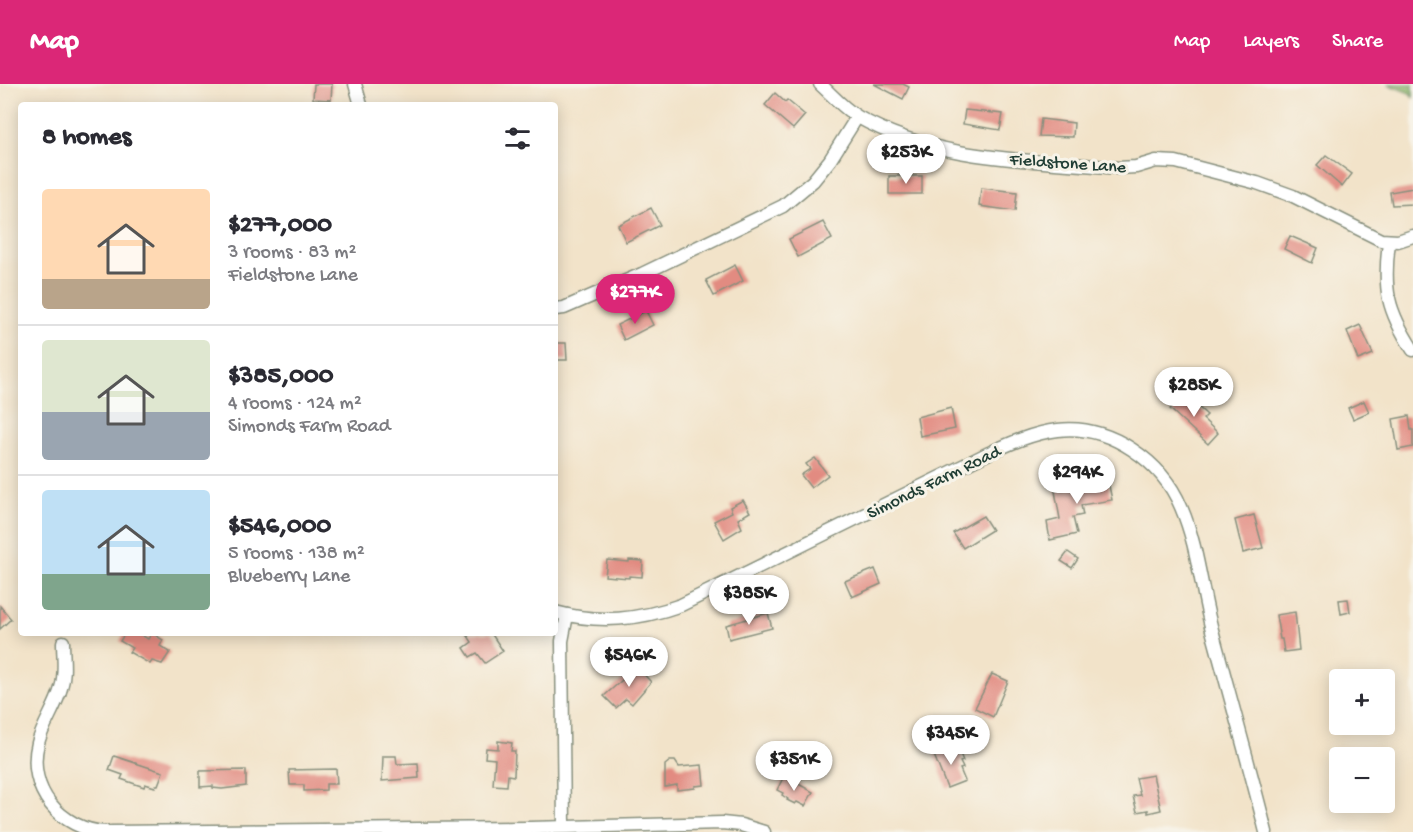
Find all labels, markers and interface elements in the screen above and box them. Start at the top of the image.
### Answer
text: Map [30,26,79,59]
text: Map [1174,30,1210,55]
text: Layers [1243,30,1299,55]
text: Share [1332,30,1383,55]
icon: filters [501,122,534,155]
text: 8 homes [42,123,131,154]
pin: $253K [864,134,948,185]
text: $253K [881,142,931,165]
street label: Fieldstone Lane [1008,150,1128,179]
text: $277,000 [228,211,332,242]
icon: home [90,213,162,285]
text: 3 rooms · 83 m² [228,242,356,265]
text: Fieldstone Lane [228,265,358,288]
pin: $277K [593,274,677,325]
text: $277K [610,282,660,305]
text: $385,000 [228,362,334,393]
icon: home [90,364,162,436]
pin: $285K [1152,367,1236,418]
text: $285K [1168,375,1220,398]
text: 4 rooms · 124 m² [228,393,362,416]
text: Simonds Farm Road [228,416,391,439]
street label: Simonds Farm Road [864,441,1006,525]
pin: $294K [1035,454,1119,505]
text: $294K [1052,462,1102,485]
text: $546,000 [228,512,331,543]
icon: home [90,514,162,586]
text: 5 rooms · 138 m² [228,543,365,566]
text: Blueberry Lane [228,566,350,589]
pin: $385K [707,575,791,626]
text: $385K [723,583,775,606]
pin: $546K [587,637,671,688]
text: $546K [604,645,654,668]
map controls [1329,669,1395,813]
button: + [1329,669,1395,735]
pin: $345K [909,715,993,766]
text: $345K [926,723,976,746]
pin: $351K [752,741,836,792]
button: − [1329,747,1395,813]
text: $351K [770,749,818,772]

